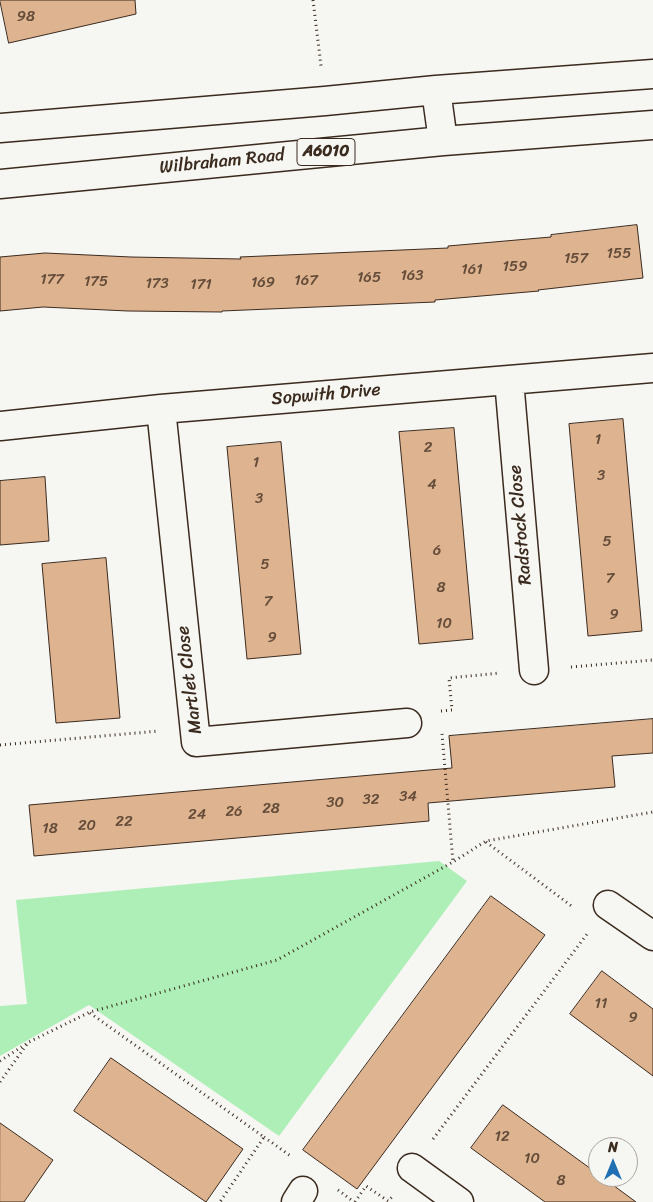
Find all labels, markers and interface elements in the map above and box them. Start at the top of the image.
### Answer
house number: 98 [17,8,35,26]
road number: A6010 [297,138,355,166]
street label: Wilbraham Road [158,145,286,179]
house number: 155 [607,245,631,263]
house number: 157 [564,250,588,268]
house number: 159 [503,258,527,276]
house number: 161 [461,261,483,279]
house number: 163 [400,267,424,285]
house number: 165 [357,269,381,287]
house number: 177 [40,271,64,289]
house number: 167 [294,272,318,290]
house number: 175 [84,273,108,291]
house number: 169 [251,274,275,292]
house number: 173 [145,275,169,293]
house number: 171 [190,276,212,294]
street label: Sopwith Drive [271,379,381,411]
house number: 1 [595,431,601,449]
house number: 2 [424,439,432,457]
house number: 1 [253,454,259,472]
street label: Radstock Close [505,464,537,586]
house number: 3 [597,467,605,485]
house number: 4 [427,476,437,494]
house number: 3 [255,490,263,508]
house number: 5 [602,533,612,551]
house number: 6 [433,542,441,560]
house number: 5 [260,556,270,574]
house number: 7 [606,570,614,588]
house number: 8 [436,579,446,597]
house number: 7 [264,593,272,611]
house number: 9 [609,606,619,624]
house number: 10 [436,615,452,633]
street label: Martlet Close [173,625,207,735]
house number: 9 [267,629,277,647]
house number: 34 [399,788,417,806]
house number: 32 [363,791,379,809]
house number: 30 [326,794,344,812]
house number: 28 [262,800,280,818]
house number: 26 [225,803,243,821]
house number: 24 [188,806,206,824]
house number: 22 [115,813,133,831]
house number: 20 [78,817,96,835]
house number: 18 [42,820,58,838]
house number: 11 [595,995,607,1013]
house number: 9 [628,1009,638,1027]
house number: 12 [494,1128,510,1146]
text: N [608,1135,618,1160]
north arrow [588,1137,638,1187]
house number: 10 [524,1150,540,1168]
house number: 8 [556,1172,566,1190]

